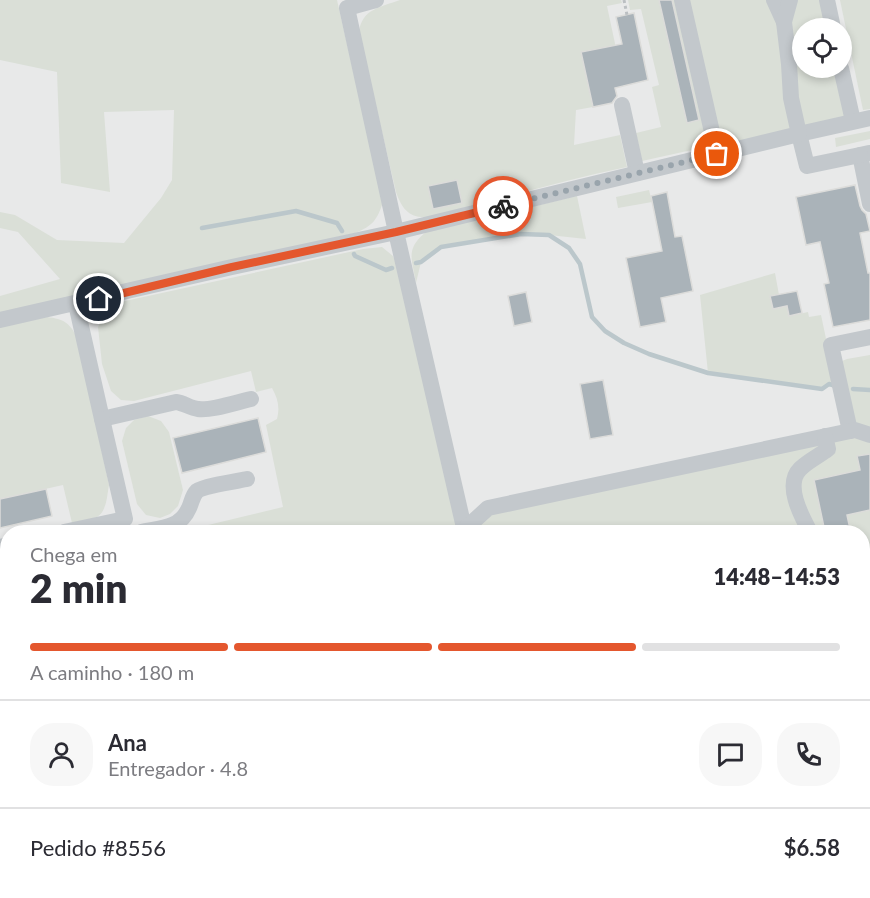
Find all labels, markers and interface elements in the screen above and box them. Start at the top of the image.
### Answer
map controls [792,18,852,78]
button: locate [792,18,852,78]
pin [691,128,742,179]
icon: bag [700,137,733,170]
courier [473,176,533,236]
icon: bike [487,190,520,223]
pin [73,273,124,324]
icon: home [82,282,115,315]
text: Chega em [30,542,118,566]
text: 14:48–14:53 [714,563,840,590]
text: 2 min [30,565,127,611]
text: A caminho · 180 m [30,660,194,684]
button: person [30,723,93,786]
button: chat [699,723,762,786]
button: phone [777,723,840,786]
text: Ana [108,729,147,756]
text: Entregador · 4.8 [108,756,248,780]
text: Pedido #8556 [30,834,166,861]
text: $6.58 [784,834,840,861]

